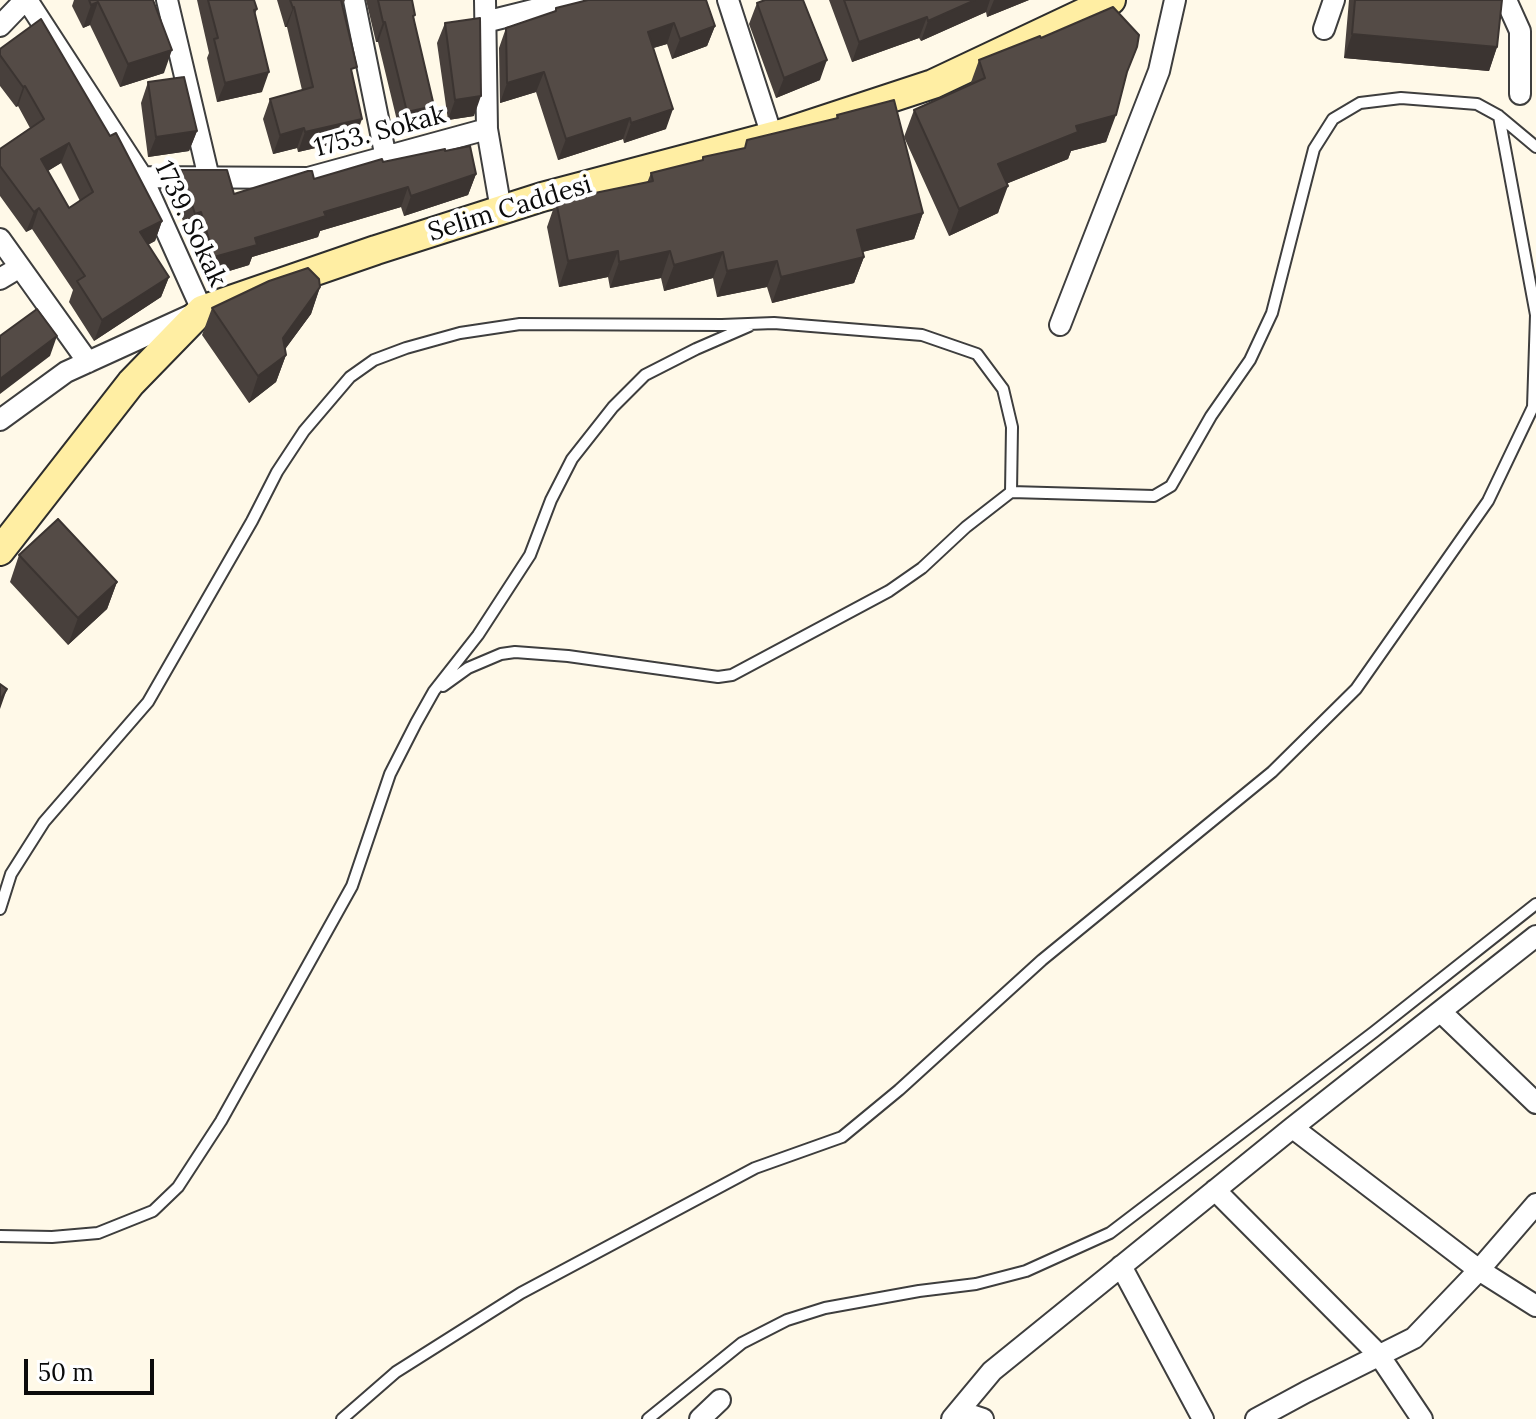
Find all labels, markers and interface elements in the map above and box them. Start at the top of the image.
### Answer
street label: 1753. Sokak [311,100,449,164]
street label: 1739. Sokak [147,156,233,292]
street label: Selim Caddesi [424,169,596,249]
scale bar [28,1343,158,1393]
text: 50 m [38,1357,94,1388]

